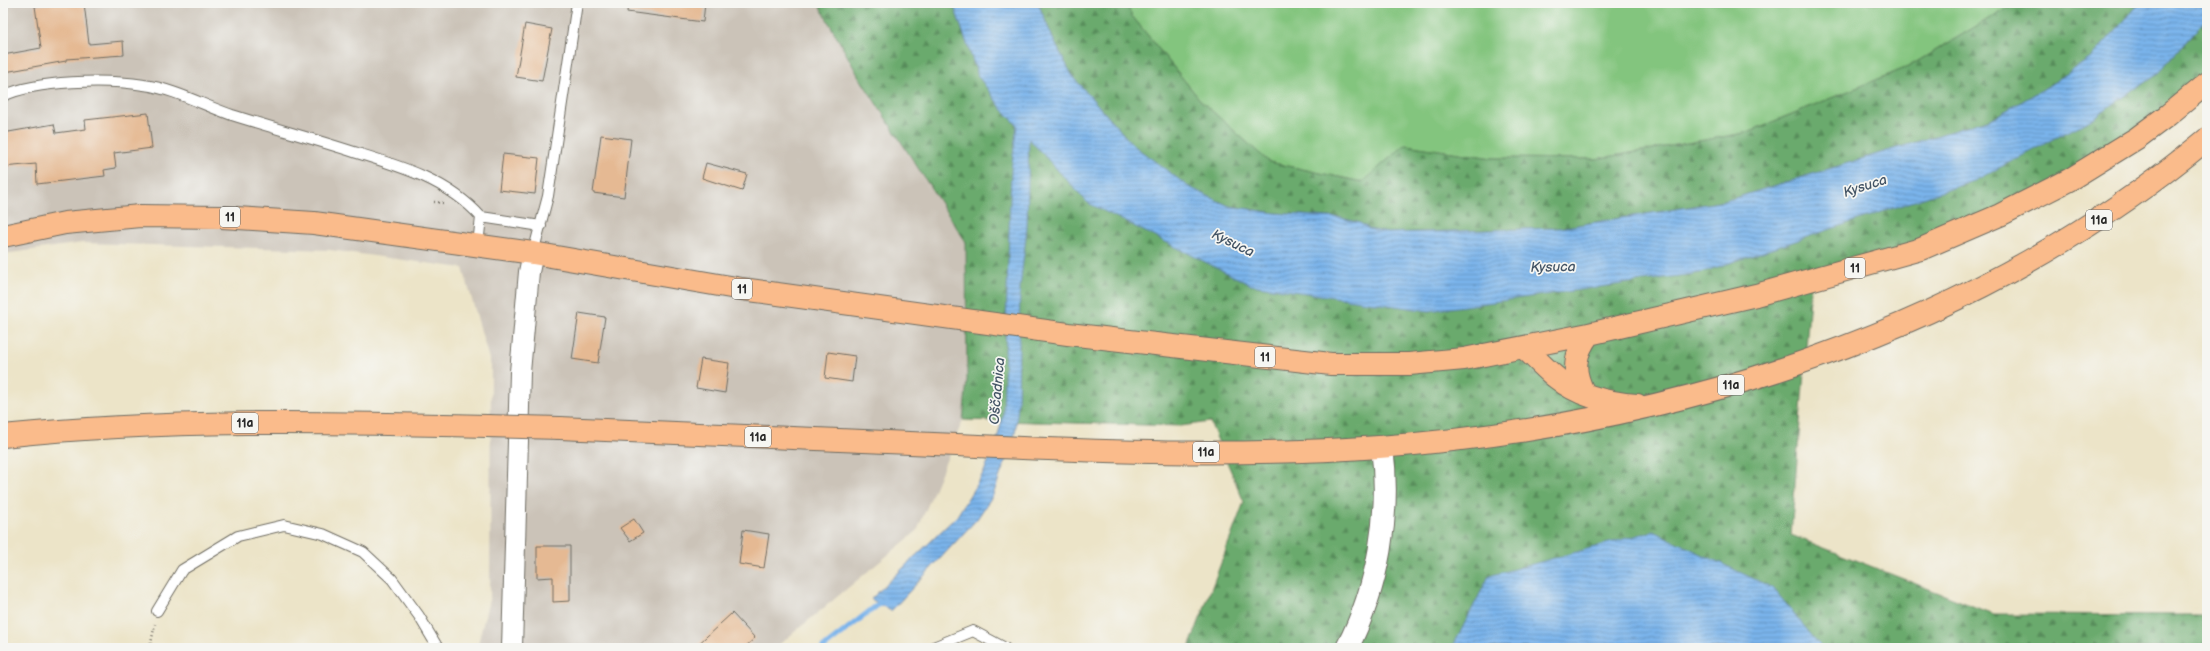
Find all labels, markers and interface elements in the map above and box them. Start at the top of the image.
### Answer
water label: Kysuca [1841,171,1889,201]
road number: 11 [220,207,240,227]
road number: 11a [2086,210,2112,230]
water label: Kysuca [1209,225,1257,261]
water label: Kysuca [1530,258,1576,276]
road number: 11 [1845,258,1865,278]
road number: 11 [732,279,752,299]
road number: 11 [1255,347,1275,367]
water label: Oščadnica [986,357,1008,425]
road number: 11a [1718,375,1744,395]
road number: 11a [232,413,258,433]
road number: 11a [745,427,771,447]
road number: 11a [1193,442,1219,462]

